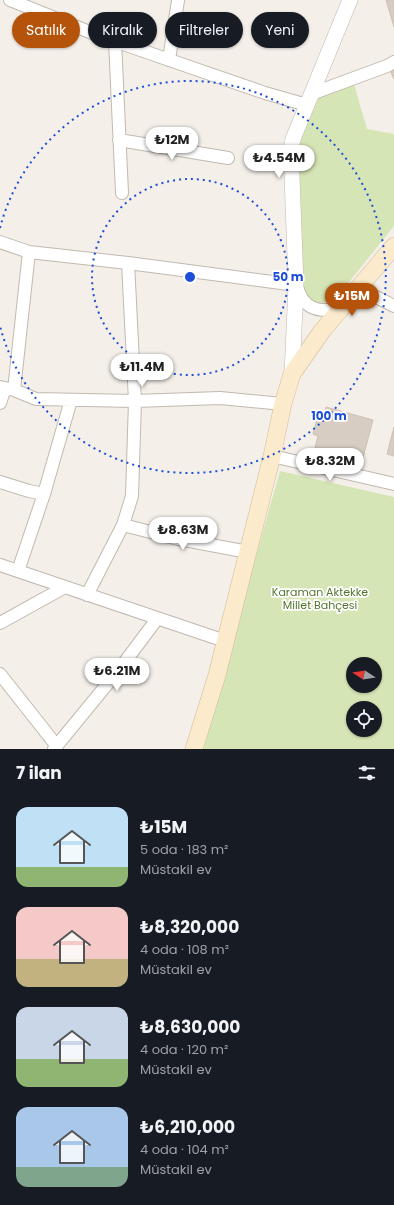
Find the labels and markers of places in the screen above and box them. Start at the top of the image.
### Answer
pin: ₺12M [148,127,196,161]
pin: ₺4.54M [246,145,312,179]
centre of rings [183,270,197,284]
pin: ₺15M [328,283,376,317]
pin: ₺11.4M [109,354,175,388]
pin: ₺8.32M [297,448,363,482]
pin: ₺8.63M [150,517,216,551]
pin: ₺6.21M [84,658,150,692]

